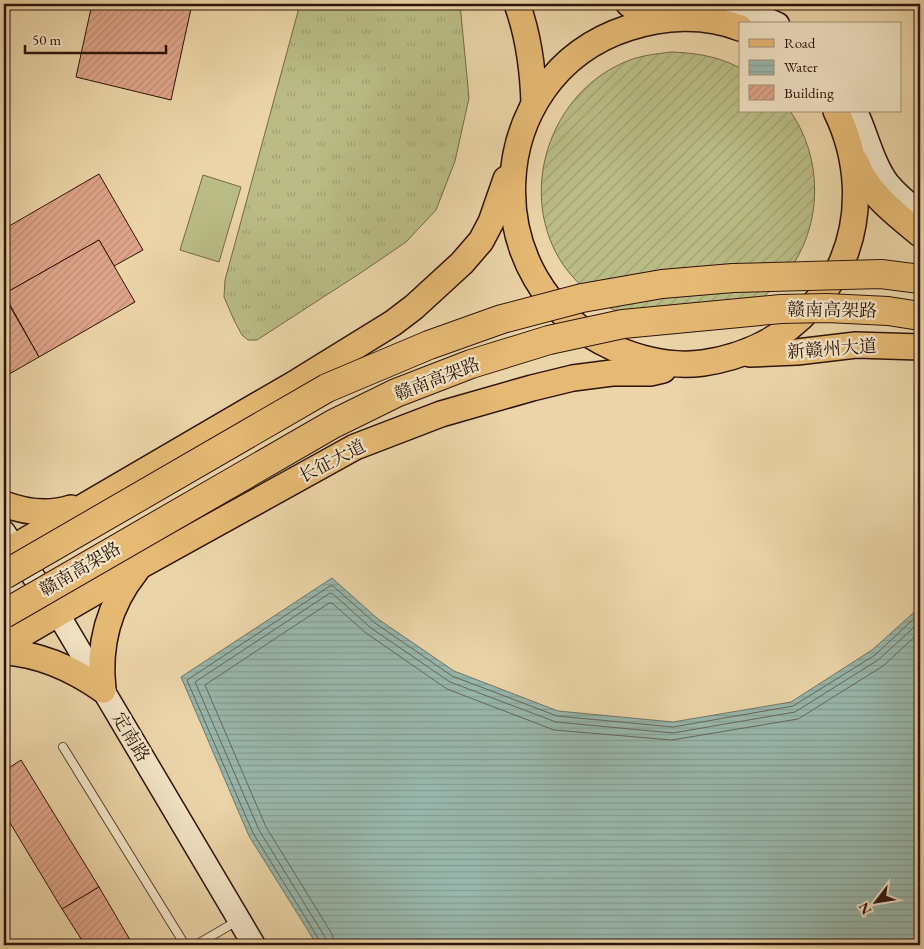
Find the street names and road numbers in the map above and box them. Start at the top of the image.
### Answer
street label: 赣南高架路 [787,297,877,322]
street label: 新赣州大道 [786,334,878,363]
street label: 赣南高架路 [391,352,483,405]
street label: 长征大道 [294,434,369,487]
street label: 赣南高架路 [35,536,124,601]
street label: 定南路 [108,708,155,766]

